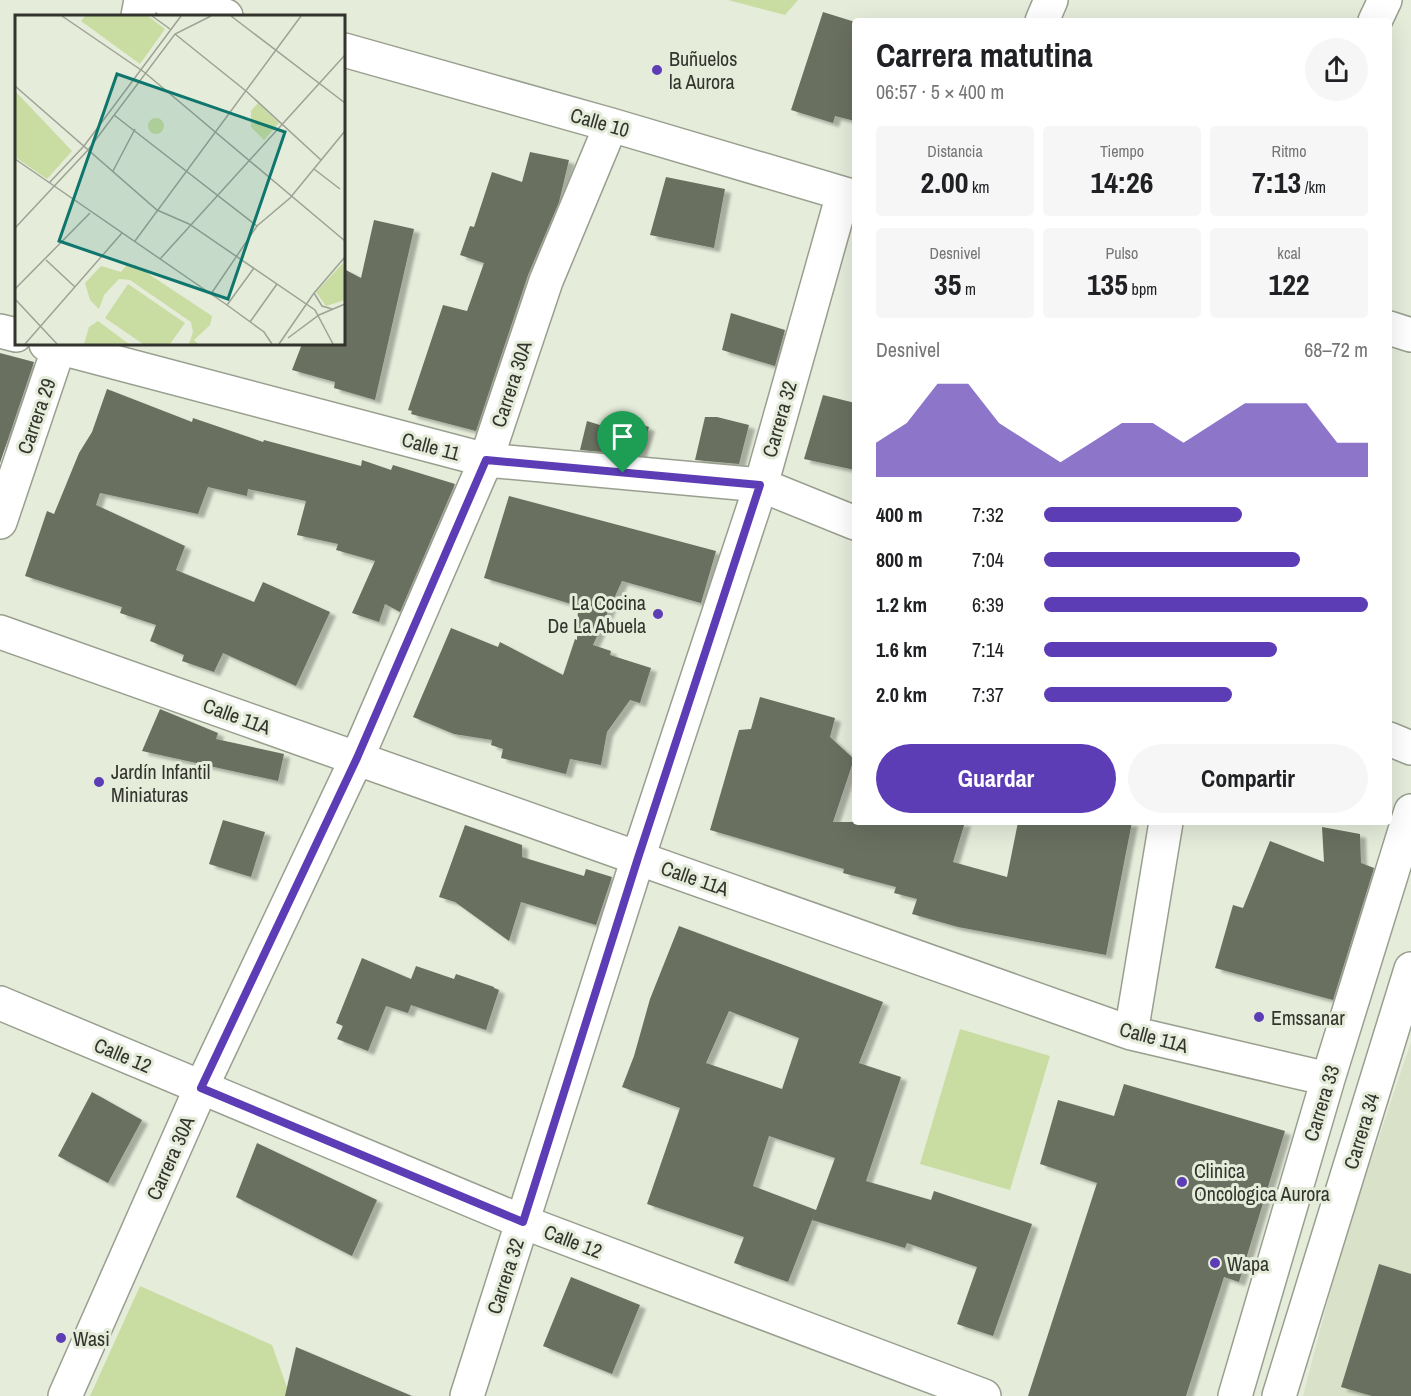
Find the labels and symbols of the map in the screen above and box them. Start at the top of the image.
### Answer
inset map [15,15,345,345]
place label: Buñuelos la Aurora [669,45,737,95]
marker: Buñuelos la Aurora [650,63,664,77]
street label: Calle 10 [567,101,633,143]
street label: Carrera 30A [484,337,538,431]
street label: Carrera 29 [10,375,62,457]
street label: Carrera 32 [755,378,803,460]
pin [597,411,648,473]
street label: Calle 11 [399,425,463,467]
place label: La Cocina De La Abuela [548,589,646,639]
marker: La Cocina De La Abuela [651,607,665,621]
street label: Calle 11A [200,691,275,741]
place label: Jardín Infantil Miniaturas [111,758,210,808]
marker: Jardín Infantil Miniaturas [92,775,106,789]
street label: Calle 11A [658,854,732,902]
place label: Emssanar [1271,1004,1345,1031]
marker: Emssanar [1252,1010,1266,1024]
street label: Calle 11A [1117,1015,1191,1059]
street label: Calle 12 [90,1031,156,1079]
street label: Carrera 33 [1297,1062,1345,1144]
street label: Carrera 34 [1337,1090,1385,1172]
street label: Carrera 30A [140,1112,201,1204]
place label: Clinica Oncologica Aurora [1194,1157,1330,1207]
marker: Clinica Oncologica Aurora [1175,1175,1189,1189]
street label: Calle 12 [540,1218,606,1264]
street label: Carrera 32 [480,1235,530,1317]
place label: Wapa [1227,1250,1269,1277]
marker: Wapa [1208,1256,1222,1270]
place label: Wasi [73,1325,110,1352]
marker: Wasi [54,1331,68,1345]

